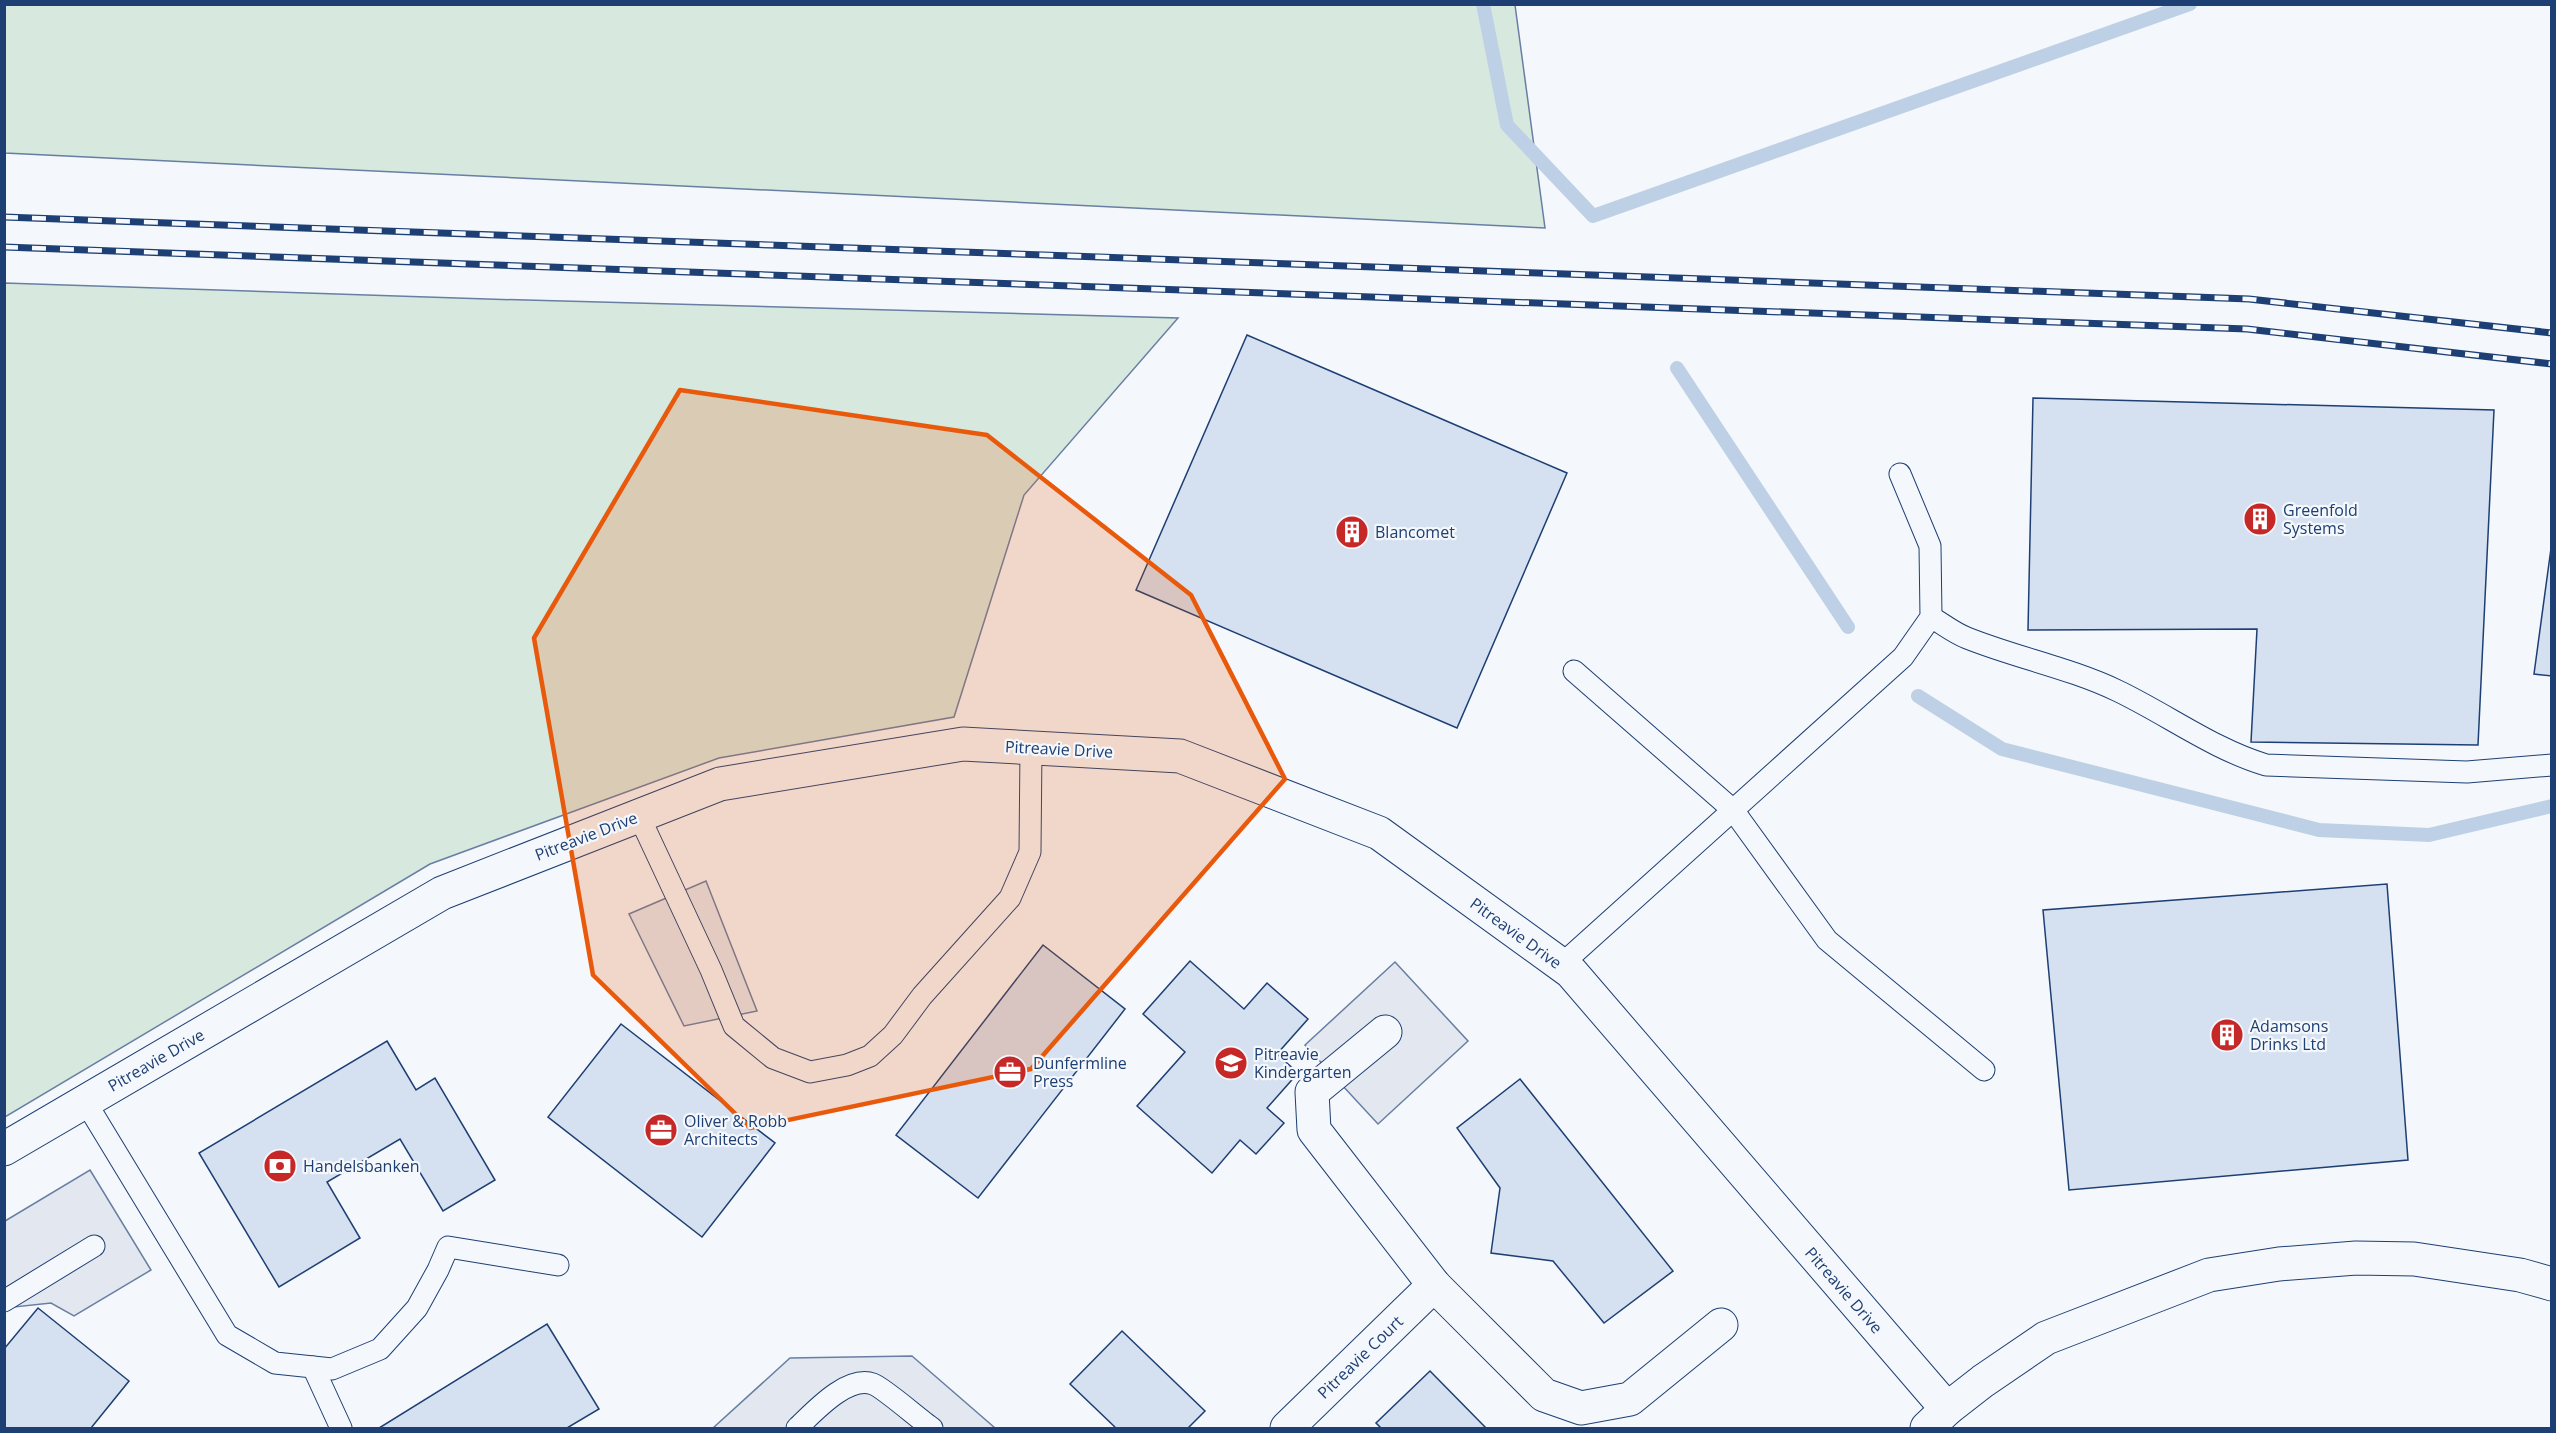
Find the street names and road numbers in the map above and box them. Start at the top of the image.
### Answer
street label: Pitreavie Drive [1004,735,1114,763]
street label: Pitreavie Drive [532,806,640,866]
street label: Pitreavie Drive [1466,892,1566,974]
street label: Pitreavie Drive [104,1023,208,1097]
street label: Pitreavie Drive [1800,1242,1888,1338]
street label: Pitreavie Court [1313,1310,1408,1403]

